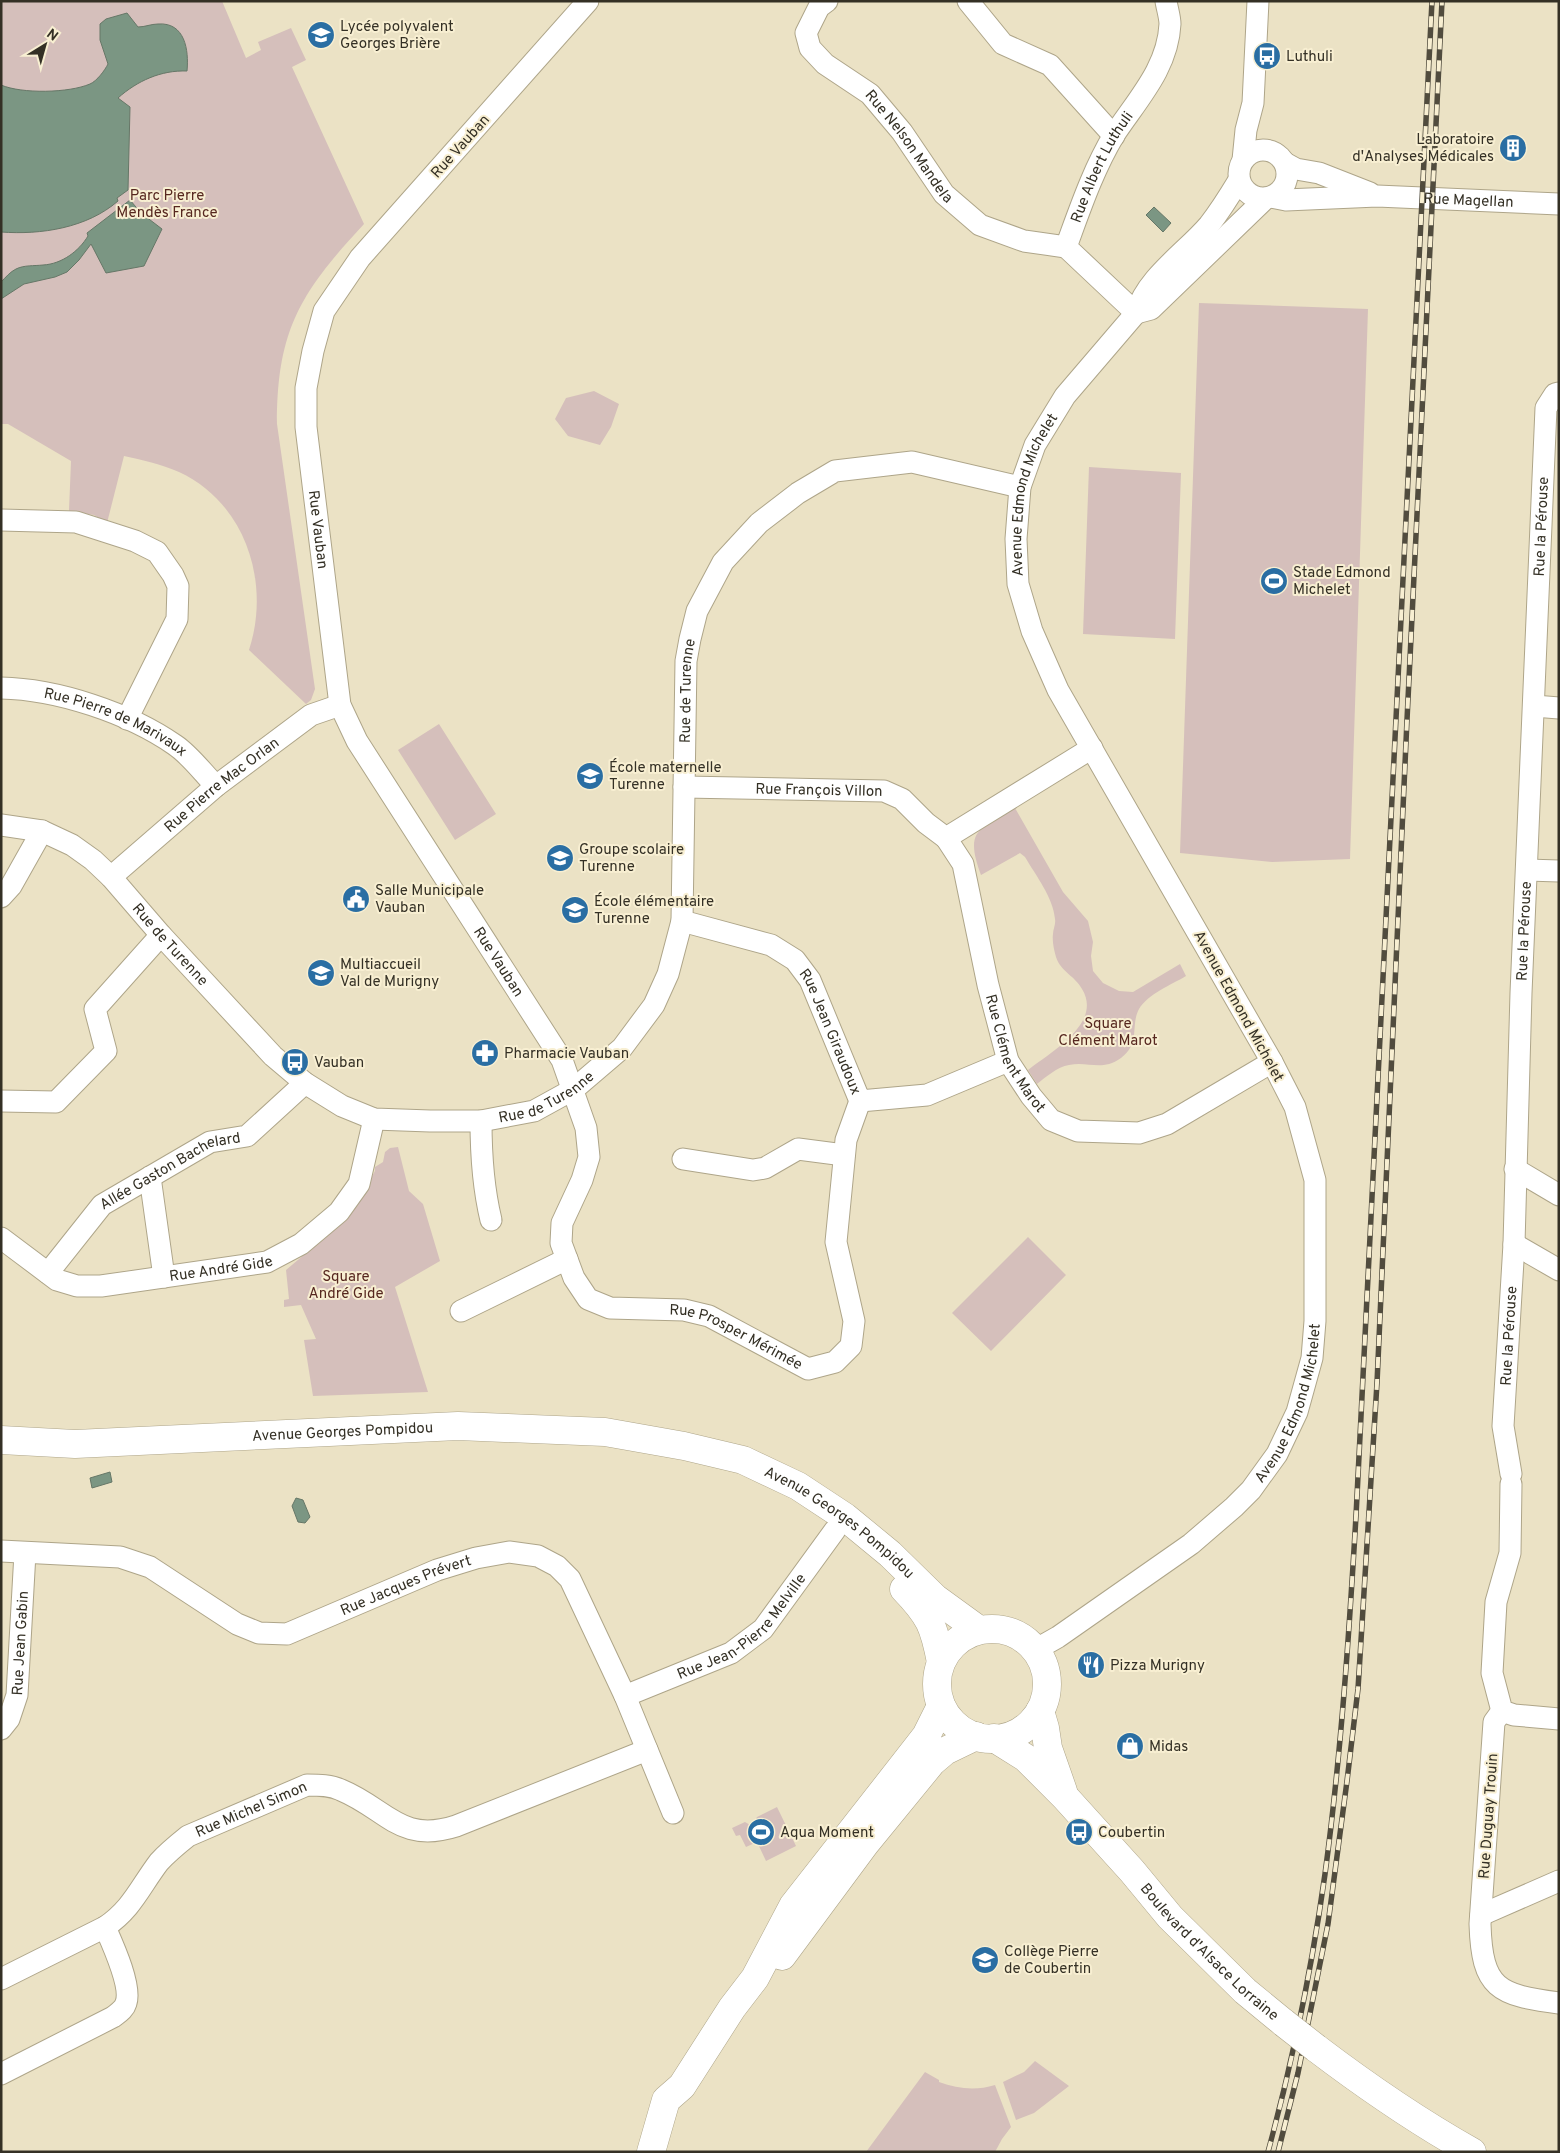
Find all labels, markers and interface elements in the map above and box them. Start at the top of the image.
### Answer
place label: Lycée polyvalent Georges Brière [340,18,454,54]
north arrow [20,20,70,70]
school or university icon: Lycée polyvalent Georges Brière [306,20,336,50]
text: N [43,26,61,46]
bus stop icon: Luthuli [1252,41,1282,71]
place label: Luthuli [1286,48,1333,67]
street label: Rue Nelson Mandela [860,87,956,208]
street label: Rue Albert Luthuli [1068,108,1138,226]
street label: Rue Vauban [428,111,495,183]
place label: Laboratoire d'Analyses Médicales [1352,131,1494,167]
building icon: Laboratoire d'Analyses Médicales [1498,133,1528,163]
park label: Parc Pierre Mendès France [116,187,218,223]
street label: Rue Magellan [1423,190,1514,213]
street label: Avenue Edmond Michelet [1008,410,1063,577]
street label: Rue la Pérouse [1531,476,1554,577]
street label: Rue Vauban [303,489,331,570]
place label: Stade Edmond Michelet [1293,564,1391,600]
sports icon: Stade Edmond Michelet [1259,566,1289,596]
street label: Rue de Turenne [677,637,701,743]
street label: Rue Pierre de Marivaux [42,685,191,762]
street label: Rue Pierre Mac Orlan [161,734,284,838]
place label: École maternelle Turenne [609,758,722,795]
school or university icon: École maternelle Turenne [575,761,605,791]
street label: Rue François Villon [755,780,883,802]
place label: Groupe scolaire Turenne [579,841,684,877]
school or university icon: Groupe scolaire Turenne [545,843,575,873]
street label: Rue la Pérouse [1514,881,1537,982]
place label: Salle Municipale Vauban [375,882,484,918]
public building icon: Salle Municipale Vauban [341,884,371,914]
place label: École élémentaire Turenne [594,892,714,929]
school or university icon: École élémentaire Turenne [560,895,590,925]
street label: Rue de Turenne [127,900,212,991]
street label: Rue Vauban [468,924,527,1001]
street label: Avenue Edmond Michelet [1188,928,1287,1086]
place label: Multiaccueil Val de Murigny [340,956,439,992]
school or university icon: Multiaccueil Val de Murigny [306,958,336,988]
street label: Rue Jean Giraudoux [794,966,864,1098]
street label: Rue Clément Marot [980,992,1049,1117]
park label: Square Clément Marot [1058,1015,1158,1051]
pharmacy icon: Pharmacie Vauban [470,1038,500,1068]
place label: Pharmacie Vauban [504,1045,629,1064]
bus stop icon: Vauban [280,1047,310,1077]
place label: Vauban [314,1054,364,1073]
street label: Rue de Turenne [497,1068,599,1128]
street label: Allée Gaston Bachelard [97,1129,242,1215]
street label: Rue André Gide [168,1252,277,1287]
park label: Square André Gide [309,1268,383,1304]
street label: Rue la Pérouse [1497,1285,1522,1386]
street label: Rue Prosper Mérimée [669,1302,805,1375]
street label: Avenue Edmond Michelet [1251,1323,1326,1487]
street label: Avenue Georges Pompidou [252,1419,434,1447]
street label: Avenue Georges Pompidou [761,1463,918,1583]
street label: Rue Jacques Prévert [338,1552,474,1621]
street label: Rue Jean-Pierre Melville [675,1570,811,1685]
street label: Rue Jean Gabin [9,1590,34,1696]
restaurant icon: Pizza Murigny [1076,1650,1106,1680]
place label: Pizza Murigny [1110,1657,1205,1676]
shop icon: Midas [1115,1731,1145,1761]
place label: Midas [1149,1738,1188,1757]
street label: Rue Duguay Trouin [1476,1753,1503,1880]
street label: Rue Michel Simon [193,1778,310,1843]
sports icon: Aqua Moment [746,1817,776,1847]
bus stop icon: Coubertin [1064,1817,1094,1847]
place label: Aqua Moment [780,1824,874,1843]
place label: Coubertin [1098,1824,1165,1843]
street label: Boulevard d'Alsace Lorraine [1135,1880,1282,2026]
place label: Collège Pierre de Coubertin [1004,1943,1099,1979]
school or university icon: Collège Pierre de Coubertin [970,1945,1000,1975]

